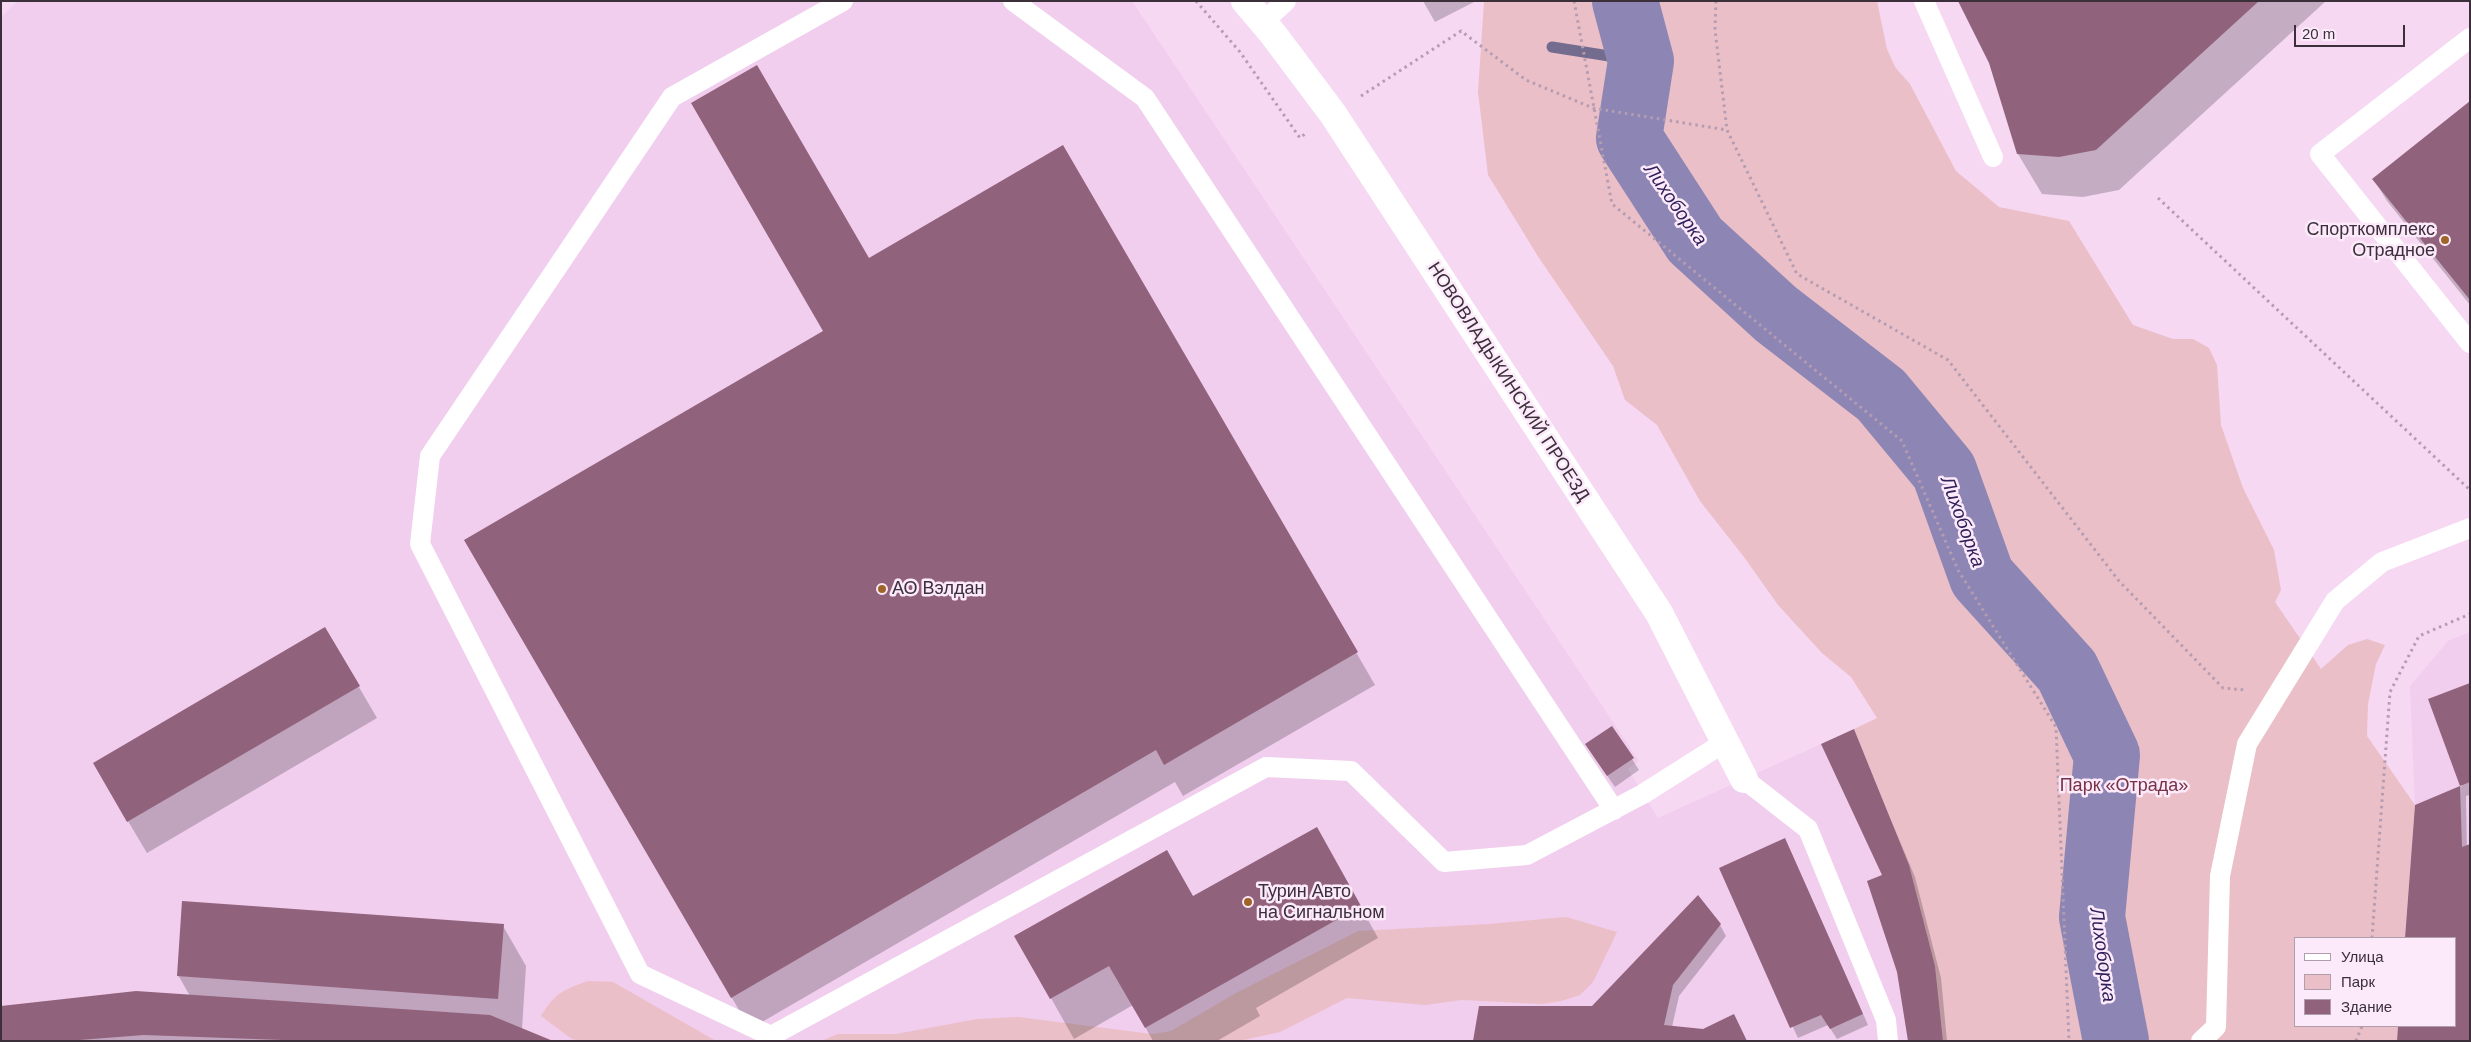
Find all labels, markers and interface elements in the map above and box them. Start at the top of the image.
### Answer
scale bar [2296,15,2407,47]
text: 20 m [2302,25,2335,42]
water label: Лихоборка [1638,160,1712,250]
place label: Спорткомплекс Отрадное [2307,219,2435,262]
marker: Спорткомплекс Отрадное [2439,234,2451,246]
street label: НОВОВЛАДЫКИНСКИЙ ПРОЕЗД [1422,258,1594,506]
water label: Лихоборка [1935,474,1989,570]
place label: АО Вэлдан [892,578,984,600]
marker: АО Вэлдан [876,583,888,595]
park label: Парк «Отрада» [2060,775,2188,797]
place label: Турин Авто на Сигнальном [1258,881,1385,924]
marker: Турин Авто на Сигнальном [1242,896,1254,908]
water label: Лихоборка [2084,906,2120,1004]
legend [2294,937,2456,1027]
text: Улица [2341,948,2384,965]
text: Парк [2341,973,2375,990]
text: Здание [2341,998,2392,1015]

